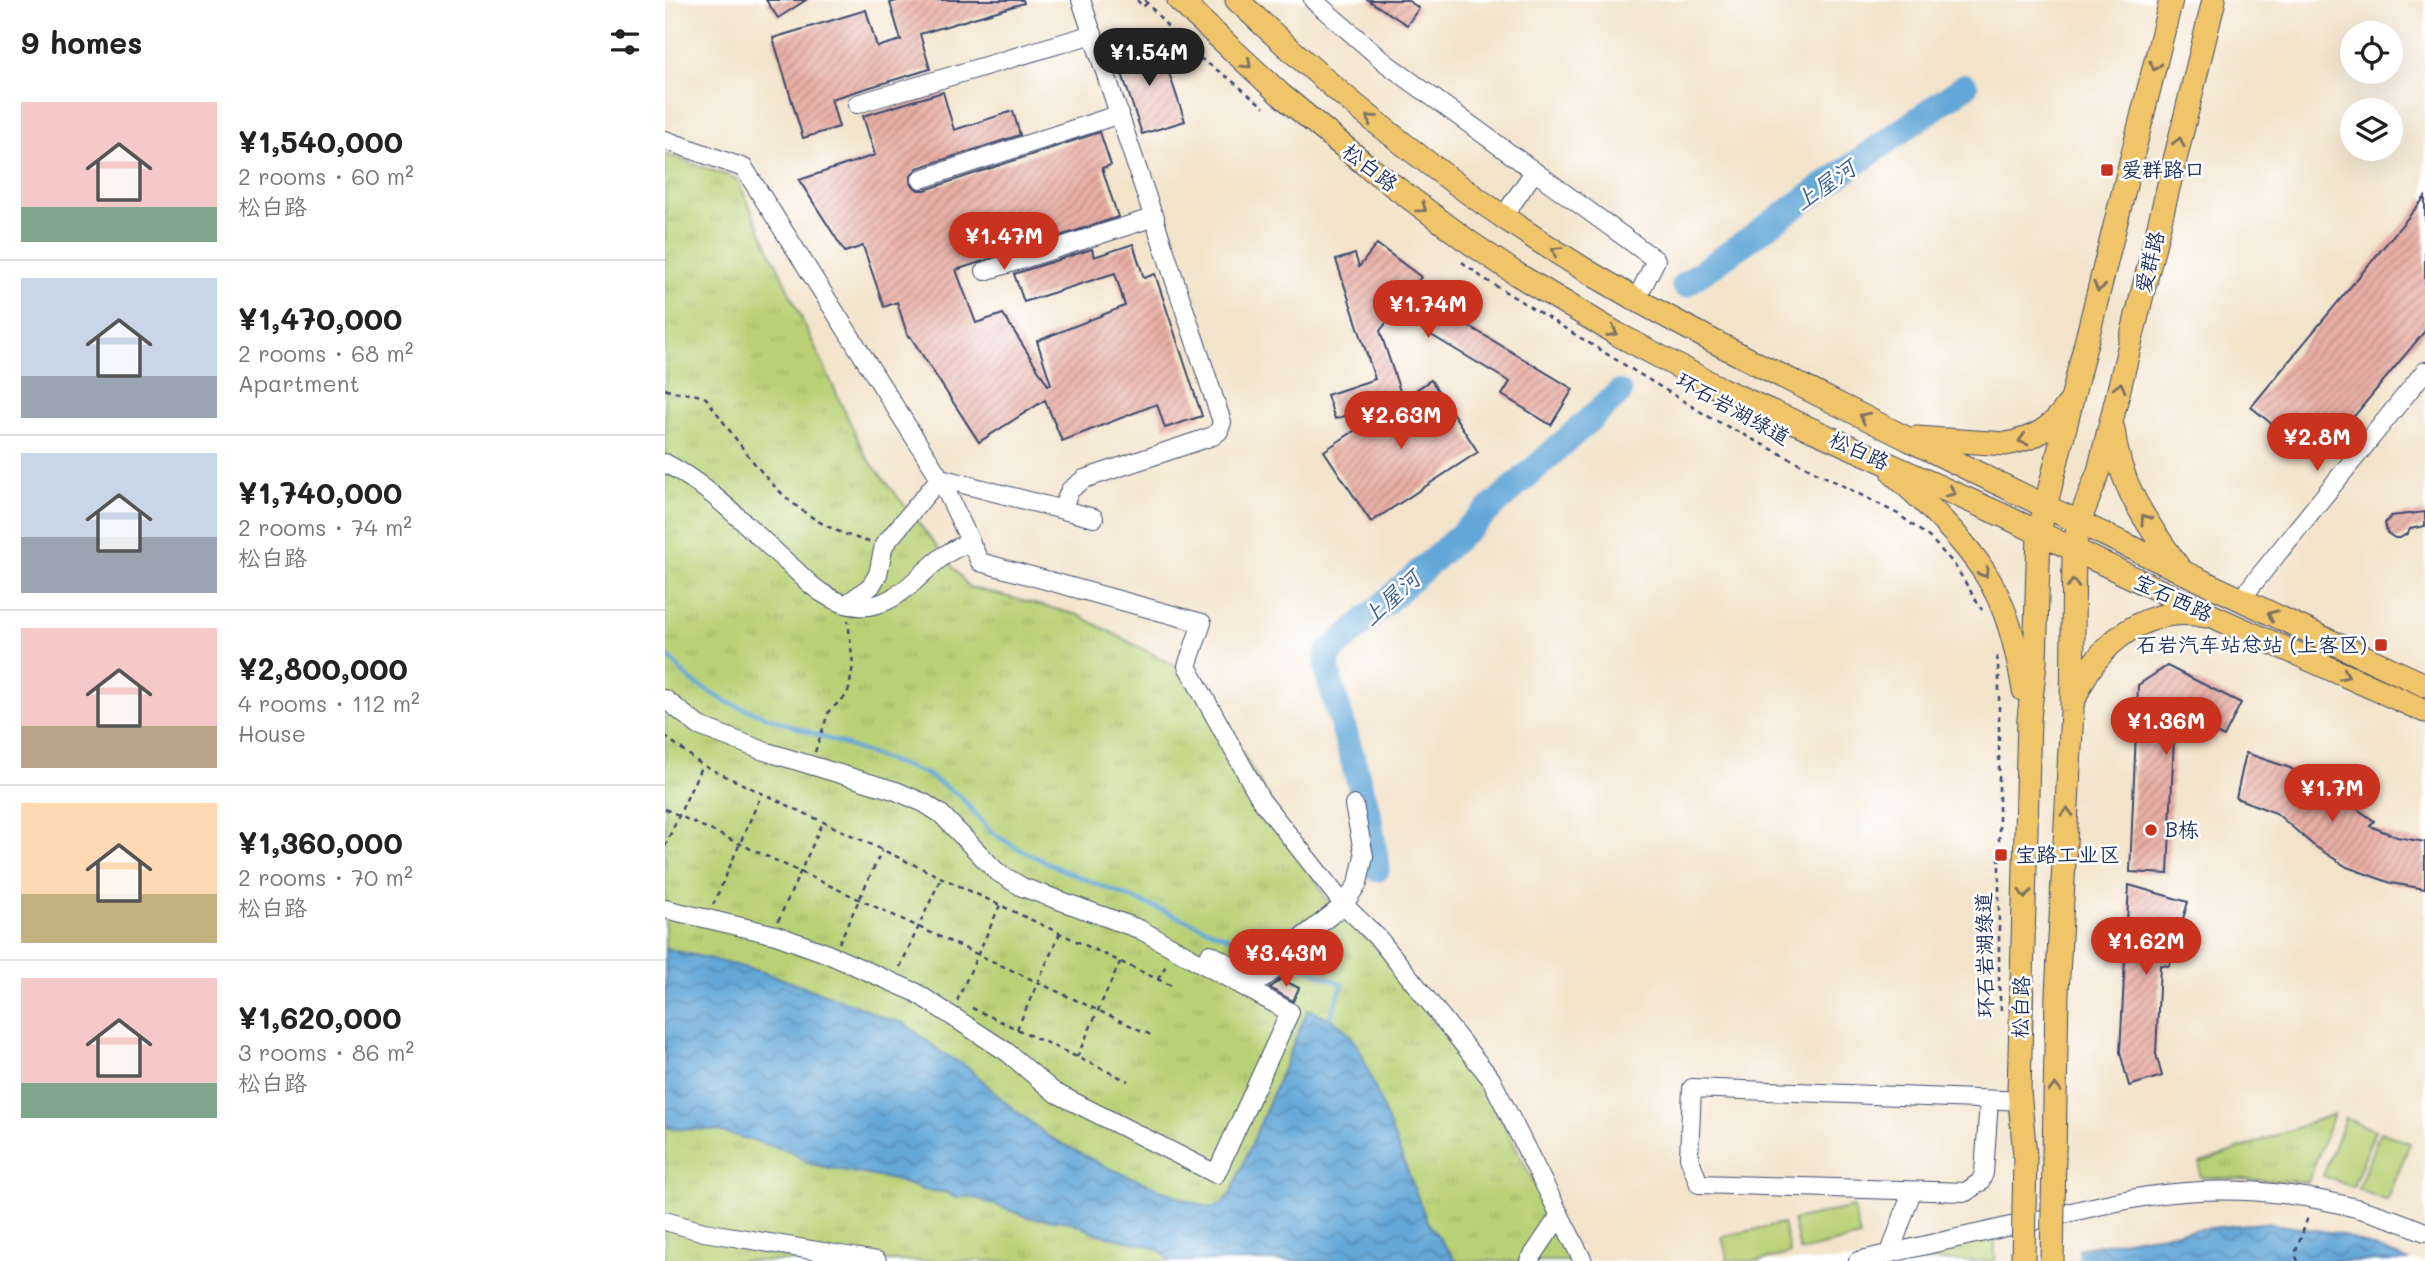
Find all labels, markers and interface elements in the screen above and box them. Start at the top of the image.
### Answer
map controls [2340,21,2403,161]
button: locate [2340,21,2403,84]
text: 9 homes [21,22,142,62]
icon: filters [606,23,644,61]
pin: ¥1.54M [1092,28,1206,88]
text: ¥1.54M [1110,36,1188,66]
one-way arrow [1239,55,1252,68]
one-way arrow [2148,60,2163,72]
button: layers [2340,98,2403,161]
one-way arrow [1367,115,1380,127]
text: ¥1,540,000 [238,121,403,161]
icon: home [77,130,161,214]
one-way arrow [2171,136,2185,148]
street label: 松白路 [1338,137,1404,197]
water label: 上屋河 [1788,150,1865,216]
place label: 爱群路口 [2121,155,2205,182]
text: 2 rooms · 60 m² [238,161,414,191]
marker: 爱群路口 [2099,162,2115,178]
text: 松白路 [238,191,307,221]
one-way arrow [1414,200,1427,212]
pin: ¥1.47M [947,212,1061,272]
text: ¥1.47M [965,220,1043,250]
street label: 爱群路 [2128,228,2169,295]
one-way arrow [1551,247,1564,260]
pin: ¥1.74M [1371,280,1485,340]
one-way arrow [2093,281,2107,293]
text: ¥1.74M [1389,288,1467,318]
text: ¥1,470,000 [238,298,402,338]
icon: home [77,306,161,390]
one-way arrow [1606,324,1618,337]
text: 2 rooms · 68 m² [238,338,413,368]
street label: 环石岩湖绿道 [1672,365,1795,450]
text: Apartment [238,368,360,398]
one-way arrow [2112,381,2126,393]
pin: ¥2.63M [1344,392,1458,451]
text: ¥2.63M [1360,399,1442,429]
one-way arrow [1859,411,1871,425]
pin: ¥2.8M [2268,414,2366,473]
text: ¥2.8M [2283,421,2351,451]
street label: 松白路 [1825,424,1894,475]
one-way arrow [2017,431,2029,446]
text: ¥1,740,000 [238,472,402,512]
icon: home [77,481,161,565]
one-way arrow [1944,484,1957,498]
text: 2 rooms · 74 m² [238,512,412,542]
one-way arrow [2141,514,2153,527]
text: 松白路 [238,542,307,572]
water label: 上屋河 [1355,560,1429,631]
one-way arrow [1976,566,1989,579]
street label: 宝石西路 [2130,567,2217,627]
one-way arrow [2066,579,2081,590]
one-way arrow [2267,609,2279,623]
place label: 石岩汽车站总站 (上客区) [2136,630,2367,657]
marker: 石岩汽车站总站 (上客区) [2373,637,2389,653]
text: ¥2,800,000 [238,648,408,688]
icon: home [77,656,161,740]
one-way arrow [2338,667,2350,681]
text: 4 rooms · 112 m² [238,688,420,718]
pin: ¥1.36M [2109,698,2223,757]
text: ¥1.36M [2127,705,2205,735]
text: House [238,718,306,748]
pin: ¥1.7M [2283,764,2381,824]
text: ¥1.7M [2300,772,2364,802]
one-way arrow [2060,806,2075,817]
place label: B栋 [2165,815,2199,842]
text: ¥1,360,000 [238,822,403,862]
marker: B栋 [2143,822,2159,838]
icon: home [77,831,161,915]
place label: 宝路工业区 [2015,840,2120,867]
marker: 宝路工业区 [1993,847,2009,863]
text: 2 rooms · 70 m² [238,862,413,892]
one-way arrow [2017,889,2032,900]
text: 松白路 [238,892,307,922]
street label: 环石岩湖绿道 [1969,892,1998,1018]
pin: ¥1.62M [2089,918,2203,977]
text: ¥1.62M [2107,925,2185,955]
pin: ¥3.43M [1229,930,1343,989]
text: ¥3.43M [1245,937,1327,967]
street label: 松白路 [2005,975,2034,1039]
text: ¥1,620,000 [238,997,401,1037]
icon: home [77,1006,161,1090]
text: 3 rooms · 86 m² [238,1037,414,1067]
text: 松白路 [238,1067,307,1097]
one-way arrow [2047,1082,2063,1093]

